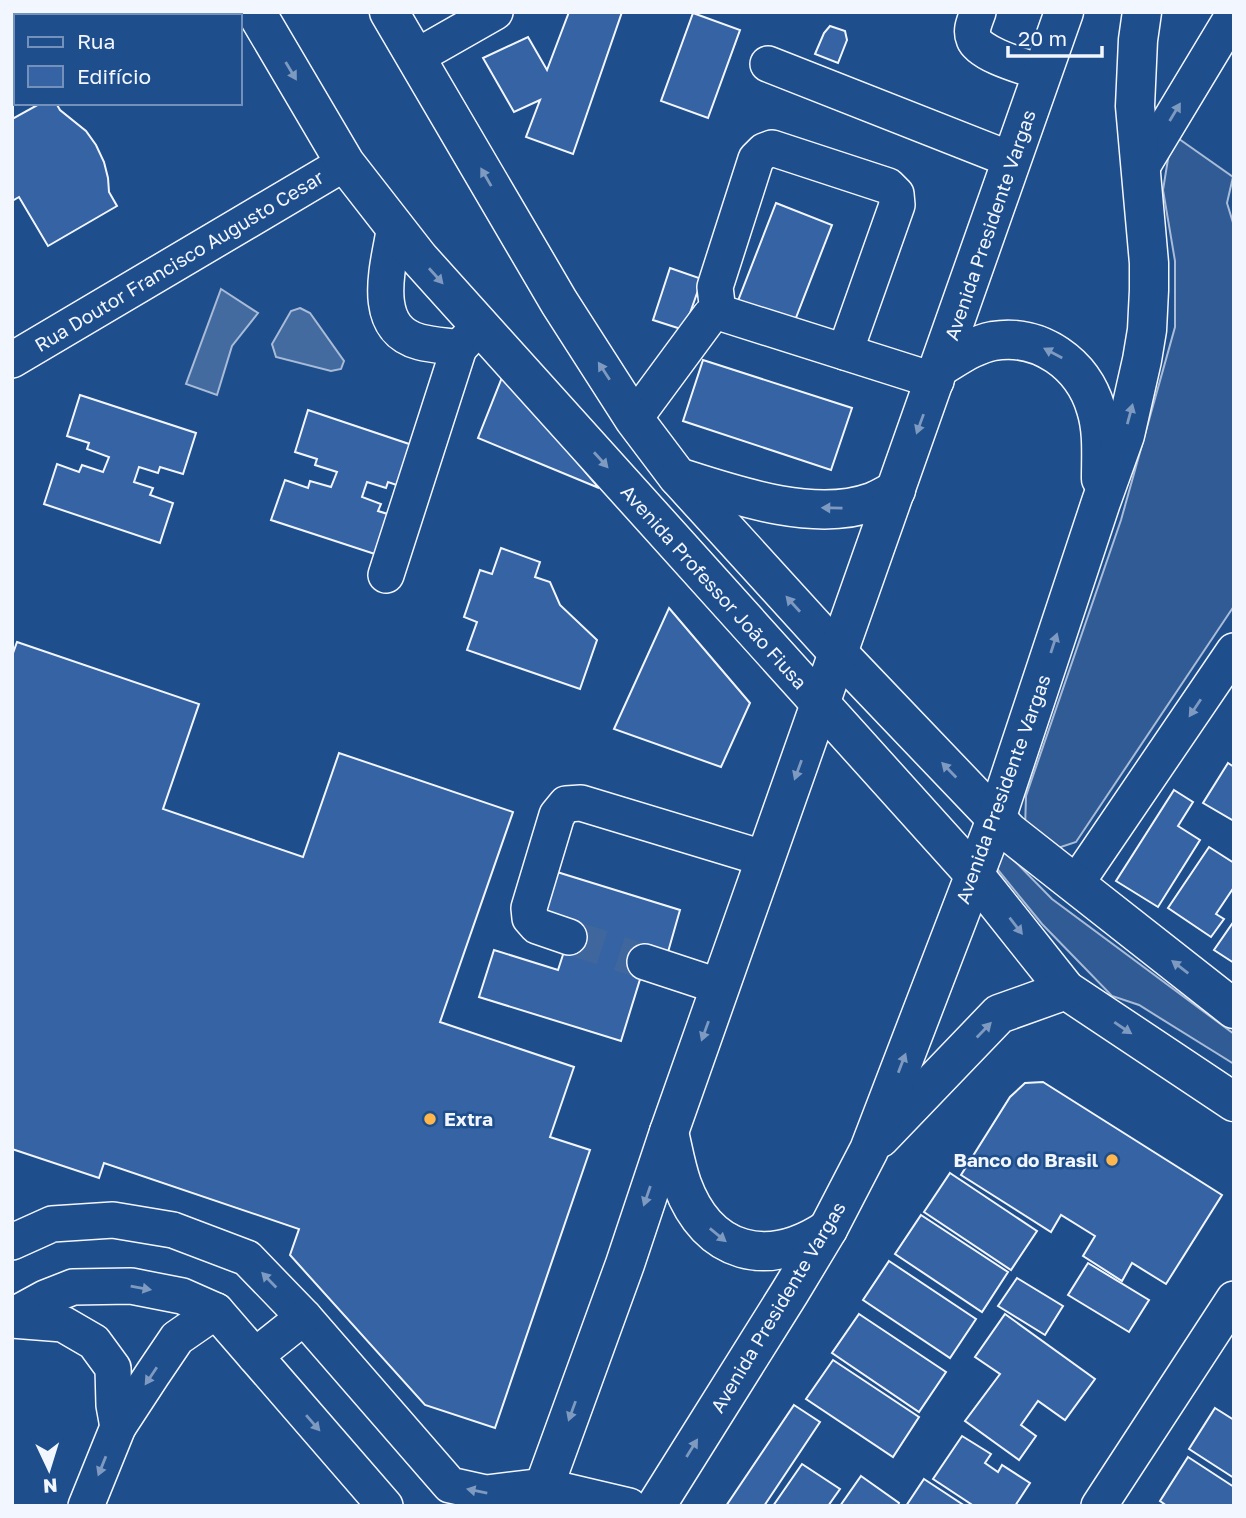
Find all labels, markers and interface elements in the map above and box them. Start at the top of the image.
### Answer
legend [14,14,242,105]
scale bar [1008,14,1102,58]
text: 20 m [1018,25,1067,51]
text: Rua [77,28,115,54]
one-way arrow [285,61,297,80]
text: Edifício [77,63,151,89]
one-way arrow [1168,102,1181,121]
street label: Avenida Presidente Vargas [939,107,1040,343]
street label: Rua Doutor Francisco Augusto Cesar [30,165,328,356]
one-way arrow [480,167,492,186]
one-way arrow [428,267,444,285]
one-way arrow [1043,347,1063,358]
one-way arrow [597,361,610,381]
one-way arrow [1126,403,1136,424]
one-way arrow [915,413,926,434]
one-way arrow [593,452,608,469]
street label: Avenida Professor João Fiusa [617,480,812,693]
one-way arrow [820,502,842,514]
one-way arrow [786,596,802,613]
one-way arrow [1049,632,1060,653]
street label: Avenida Presidente Vargas [950,671,1055,907]
one-way arrow [1188,699,1202,717]
one-way arrow [792,760,803,781]
one-way arrow [941,762,957,779]
one-way arrow [1008,917,1023,935]
one-way arrow [1171,961,1189,975]
one-way arrow [699,1020,710,1041]
one-way arrow [1113,1021,1132,1034]
one-way arrow [976,1022,992,1039]
one-way arrow [896,1052,907,1073]
place label: Extra [444,1107,493,1130]
marker: Extra [422,1111,438,1127]
place label: Banco do Brasil [953,1148,1098,1171]
marker: Banco do Brasil [1104,1152,1120,1168]
one-way arrow [642,1186,652,1207]
street label: Avenida Presidente Vargas [705,1197,850,1417]
one-way arrow [709,1227,727,1242]
one-way arrow [261,1272,277,1289]
one-way arrow [130,1283,152,1294]
one-way arrow [145,1366,158,1385]
one-way arrow [566,1400,577,1421]
one-way arrow [305,1414,321,1432]
north arrow [14,1434,84,1504]
one-way arrow [685,1439,699,1457]
one-way arrow [96,1456,107,1477]
text: N [42,1474,58,1498]
one-way arrow [466,1485,488,1496]

